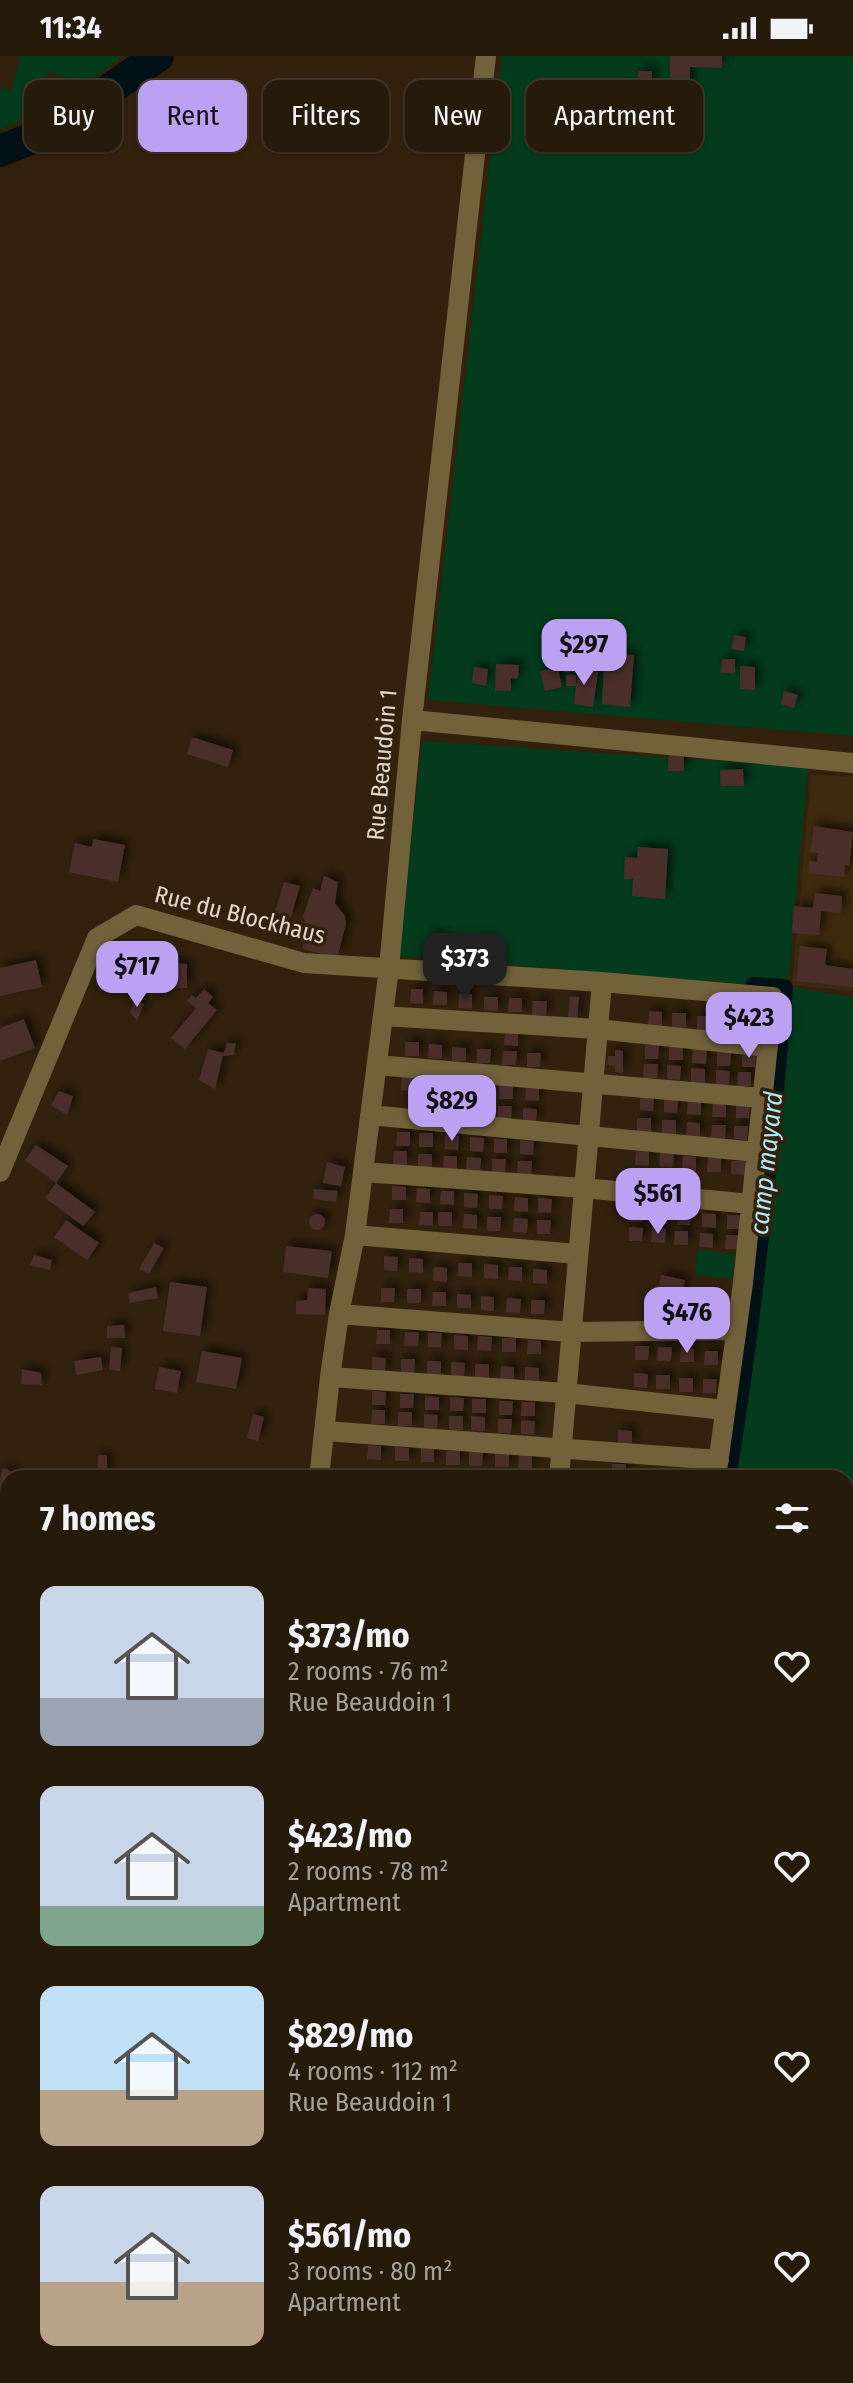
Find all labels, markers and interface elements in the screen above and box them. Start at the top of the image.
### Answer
text: 11:34 [40,10,102,46]
chip: Buy [24,80,122,152]
chip: Rent [138,80,247,152]
chip: Filters [263,80,389,152]
chip: New [405,80,510,152]
chip: Apartment [526,80,703,152]
pin: $297 [537,619,631,687]
text: $297 [560,629,608,660]
street label: Rue Beaudoin 1 [361,688,403,842]
street label: Rue du Blockhaus [152,880,328,950]
pin: $373 [418,933,512,1001]
pin: $717 [90,941,184,1009]
text: $373 [441,943,489,974]
text: $717 [114,951,160,982]
pin: $423 [702,992,796,1060]
text: $423 [724,1002,774,1033]
pin: $829 [405,1075,499,1143]
text: $829 [426,1085,478,1116]
water label: camp mayard [744,1090,789,1236]
pin: $561 [611,1168,705,1236]
text: $561 [634,1178,682,1209]
pin: $476 [640,1287,734,1355]
text: $476 [662,1297,712,1328]
icon: filters [770,1496,814,1540]
text: 7 homes [40,1498,156,1539]
text: $373/mo [288,1615,410,1656]
icon: home [104,1618,200,1714]
icon: heart [770,1644,814,1688]
text: 2 rooms · 76 m² [288,1656,448,1687]
text: Rue Beaudoin 1 [288,1687,452,1718]
text: $423/mo [288,1815,412,1856]
icon: home [104,1818,200,1914]
icon: heart [770,1844,814,1888]
text: 2 rooms · 78 m² [288,1856,449,1887]
text: Apartment [288,1887,401,1918]
text: $829/mo [288,2015,414,2056]
icon: home [104,2018,200,2114]
icon: heart [770,2044,814,2088]
text: 4 rooms · 112 m² [288,2056,458,2087]
text: Rue Beaudoin 1 [288,2087,452,2118]
text: $561/mo [288,2215,411,2256]
icon: home [104,2218,200,2314]
icon: heart [770,2244,814,2288]
text: 3 rooms · 80 m² [288,2256,452,2287]
text: Apartment [288,2287,401,2318]

